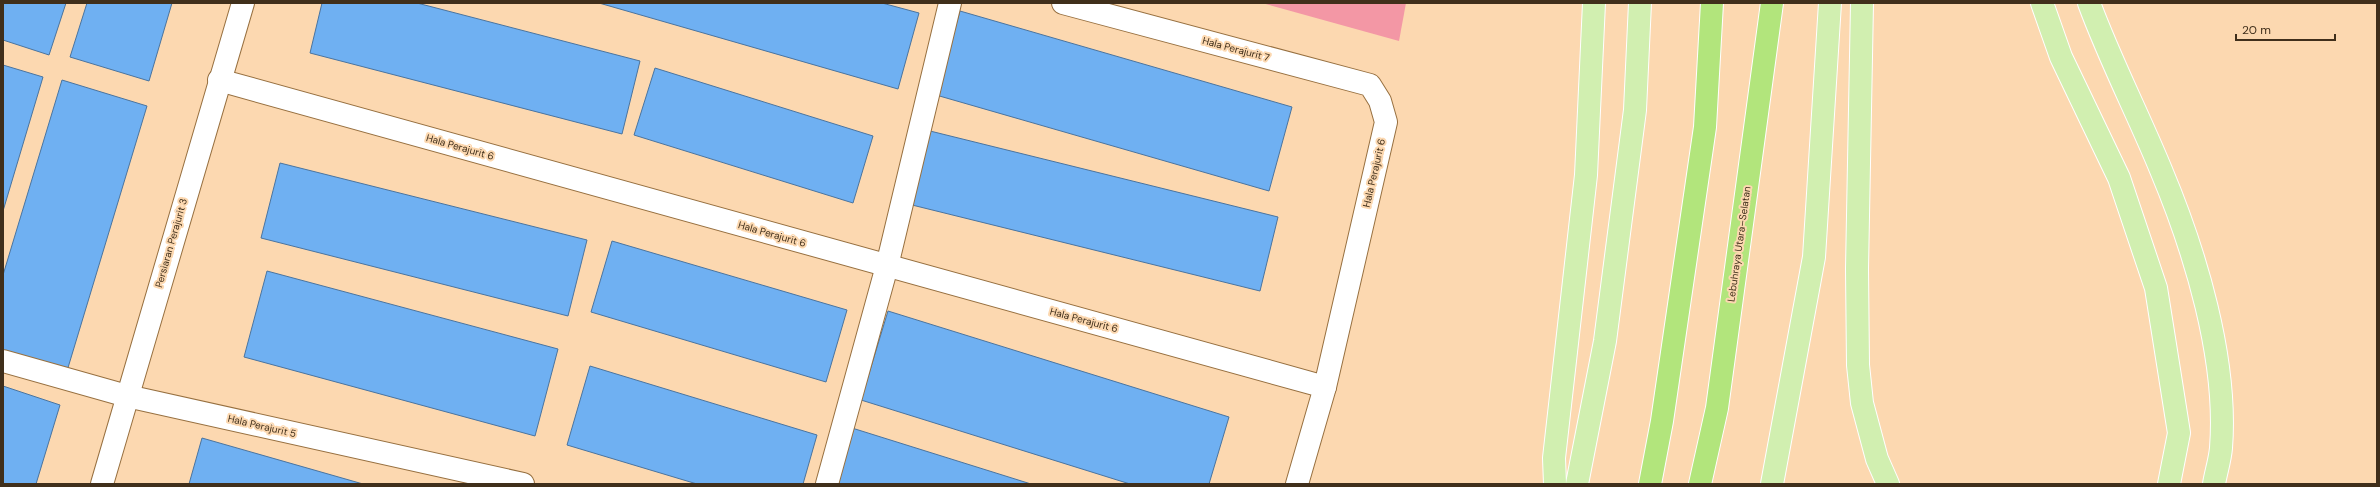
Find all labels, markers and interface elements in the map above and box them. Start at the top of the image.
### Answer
scale bar [2236,16,2335,42]
text: 20 m [2242,22,2271,38]
street label: Hala Perajurit 7 [1201,34,1271,64]
street label: Hala Perajurit 6 [425,131,495,163]
street label: Hala Perajurit 6 [1360,137,1388,209]
street label: Lebuhraya Utara–Selatan [1724,185,1754,303]
street label: Persiaran Perajurit 3 [152,197,190,289]
street label: Hala Perajurit 6 [737,218,807,250]
street label: Hala Perajurit 6 [1048,305,1120,335]
street label: Hala Perajurit 5 [227,412,297,440]

